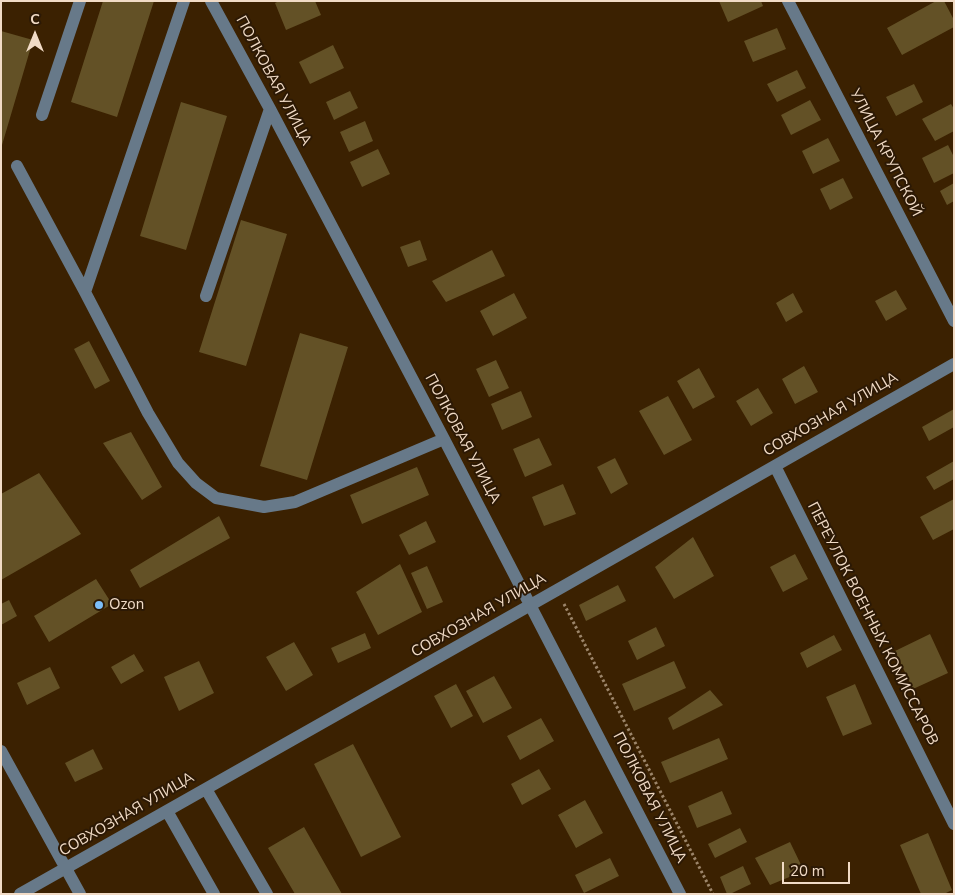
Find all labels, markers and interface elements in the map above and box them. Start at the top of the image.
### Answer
north arrow [10,10,60,60]
text: С [30,10,40,29]
street label: ПОЛКОВАЯ УЛИЦА [231,13,315,149]
street label: УЛИЦА КРУПСКОЙ [845,86,925,220]
street label: СОВХОЗНАЯ УЛИЦА [760,369,902,461]
street label: ПОЛКОВАЯ УЛИЦА [420,371,504,507]
street label: ПЕРЕУЛОК ВОЕННЫХ КОМИССАРОВ [803,499,941,749]
street label: СОВХОЗНАЯ УЛИЦА [408,570,550,662]
place label: Ozon [109,596,144,614]
marker: Ozon [93,599,105,611]
street label: ПОЛКОВАЯ УЛИЦА [608,730,690,866]
street label: СОВХОЗНАЯ УЛИЦА [56,769,198,861]
scale bar [785,852,852,884]
text: 20 m [790,861,825,881]

